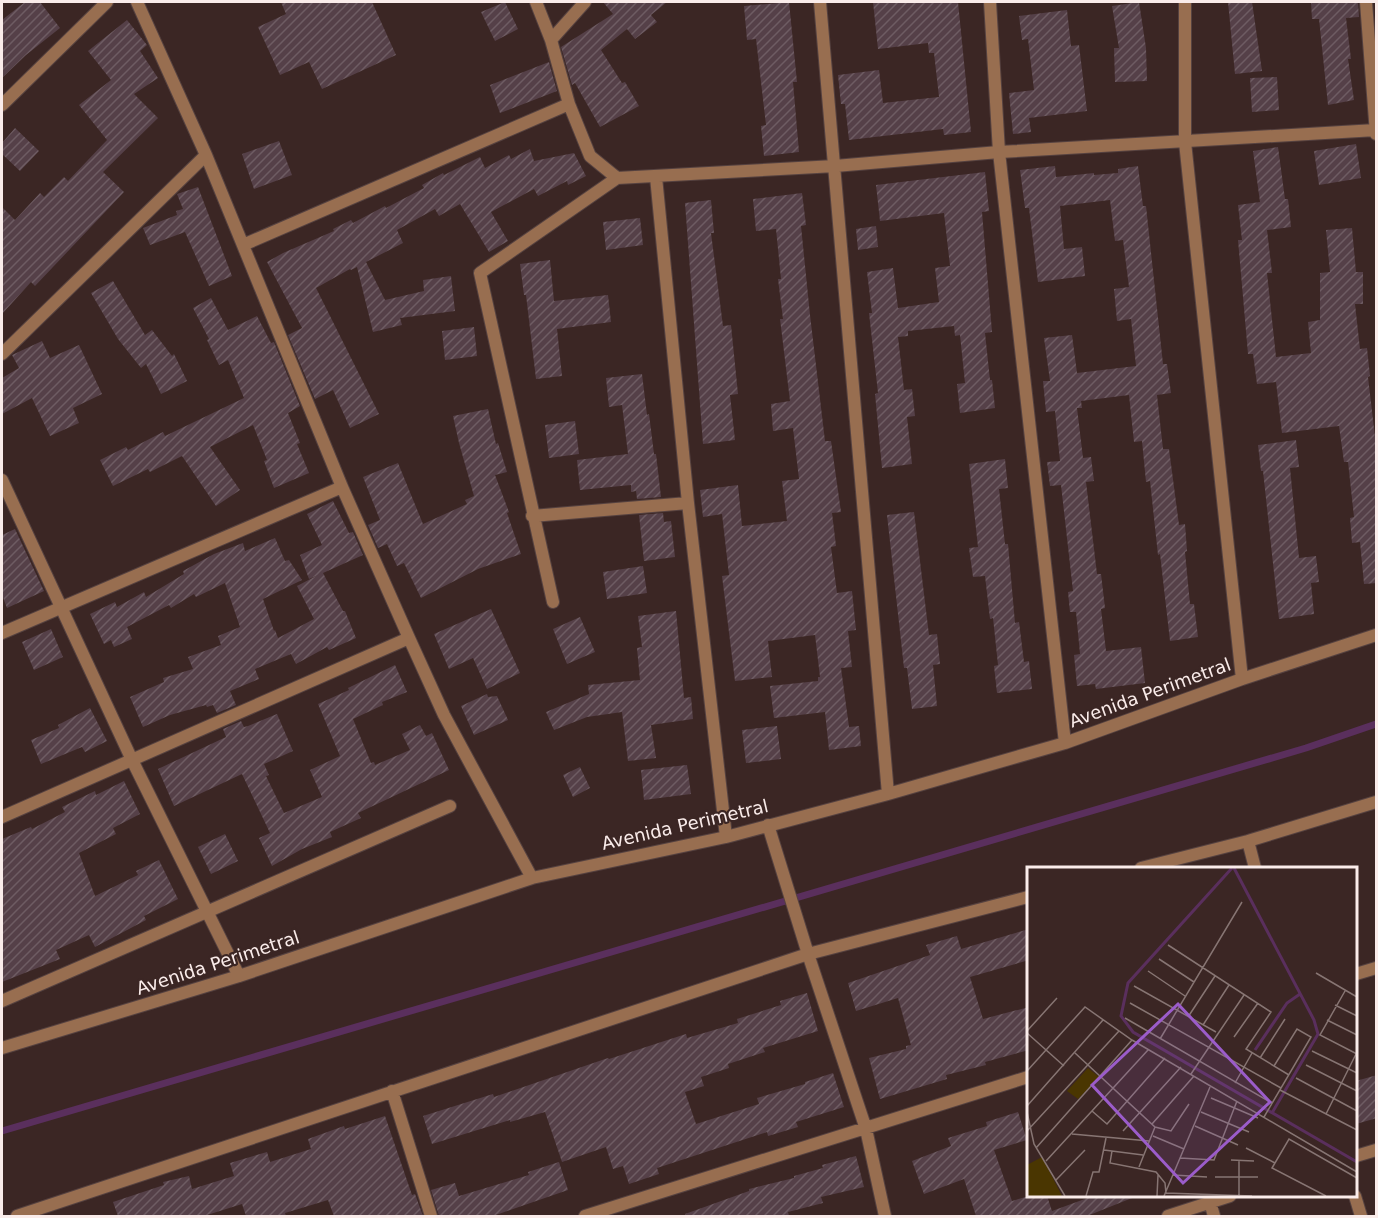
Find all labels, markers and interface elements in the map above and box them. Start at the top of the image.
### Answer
street label: Avenida Perimetral [1066,654,1233,732]
street label: Avenida Perimetral [600,795,770,854]
inset map [1027,867,1357,1197]
street label: Avenida Perimetral [134,926,302,999]

